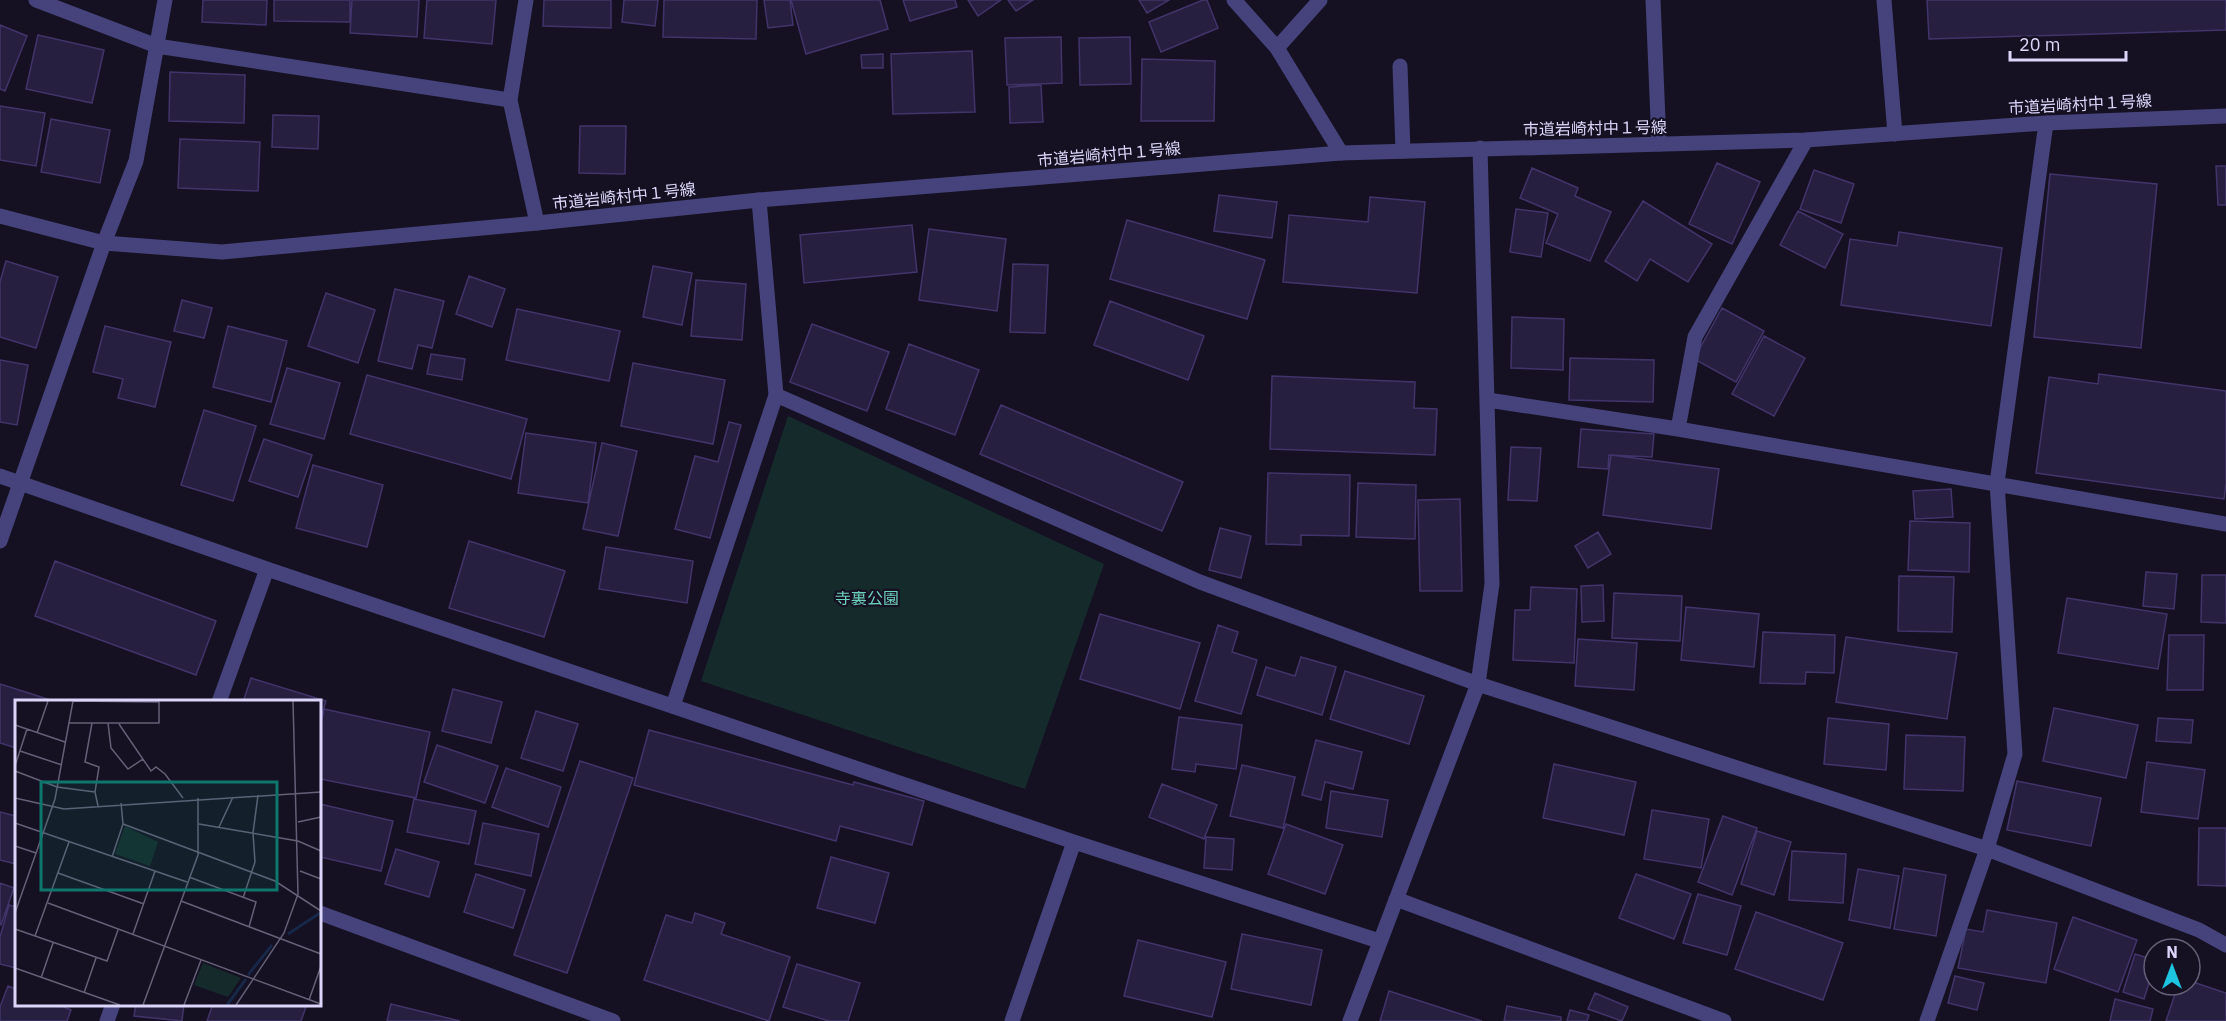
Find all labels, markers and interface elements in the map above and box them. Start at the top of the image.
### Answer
scale bar [2010,24,2126,62]
text: 20 m [2019,33,2061,56]
street label: 市道岩崎村中１号線 [2008,90,2152,118]
street label: 市道岩崎村中１号線 [1523,117,1667,139]
street label: 市道岩崎村中１号線 [1036,138,1182,170]
street label: 市道岩崎村中１号線 [551,179,697,213]
park label: 寺裏公園 [835,588,899,608]
inset map [15,700,321,1006]
north arrow [2142,937,2202,997]
text: N [2166,942,2178,962]

